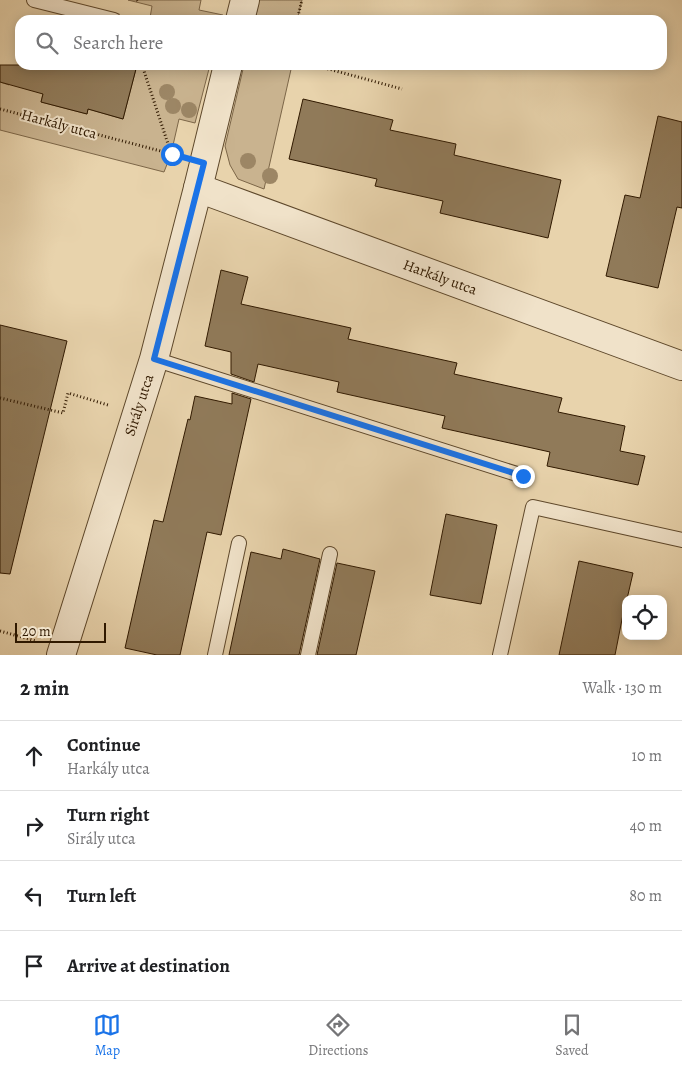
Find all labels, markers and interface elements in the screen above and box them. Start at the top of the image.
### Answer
search box [15,15,667,70]
icon: search [33,29,61,57]
text: Search here [73,30,163,56]
street label: Harkály utca [19,104,99,144]
route start [161,143,184,166]
street label: Harkály utca [400,254,480,300]
street label: Sirály utca [120,371,158,439]
route end [512,465,535,488]
map controls [622,595,667,640]
button: locate [622,595,667,640]
scale bar [15,620,106,643]
text: 20 m [22,622,51,641]
text: 2 min [20,674,69,702]
text: Walk · 130 m [582,677,662,699]
text: Continue [67,732,141,758]
icon: ahead [20,742,48,770]
text: 10 m [632,745,662,767]
text: Harkály utca [67,758,150,780]
text: Turn right [67,802,149,828]
icon: right [20,812,48,840]
text: 40 m [630,815,662,837]
text: Sirály utca [67,828,135,850]
icon: left [20,882,48,910]
text: Turn left [67,883,136,909]
text: 80 m [629,885,662,907]
icon: arrive [20,952,48,980]
text: Arrive at destination [67,953,230,979]
tab: Map [93,1011,121,1060]
tab: Directions [308,1011,368,1060]
tab: Saved [555,1011,589,1060]

